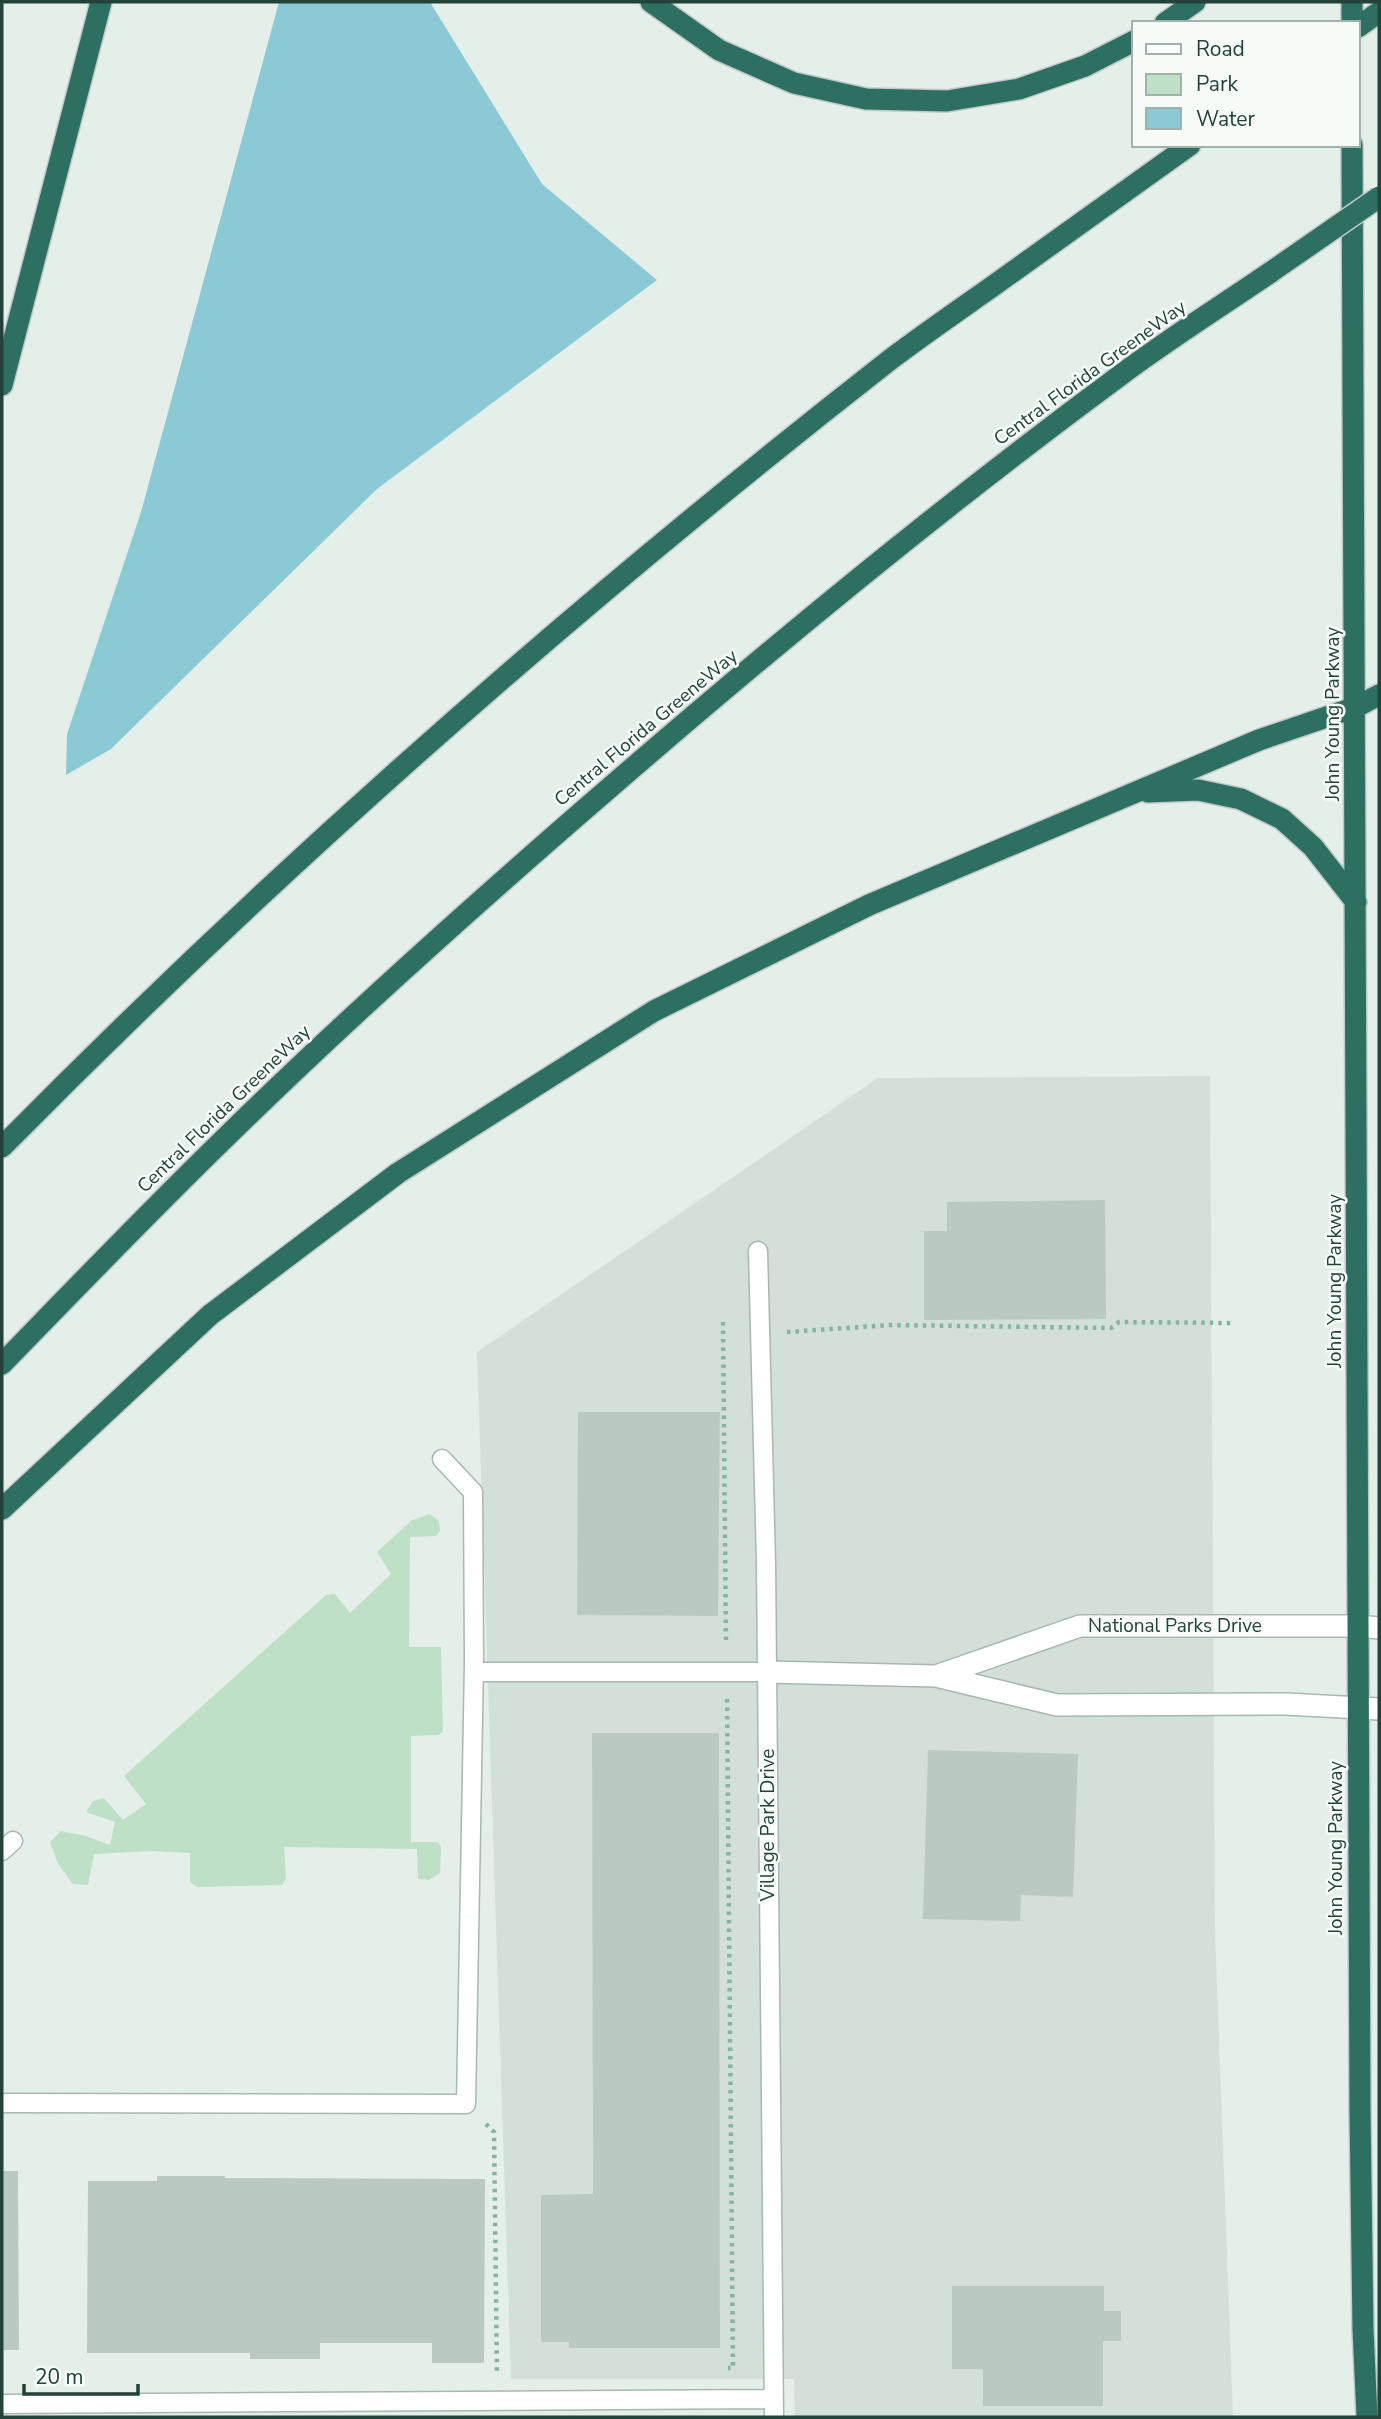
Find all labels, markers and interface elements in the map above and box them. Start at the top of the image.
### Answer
legend [1132,21,1360,147]
text: Road [1196,35,1245,63]
text: Park [1196,70,1238,98]
text: Water [1196,105,1255,133]
street label: Central Florida GreeneWay [989,294,1192,452]
street label: John Young Parkway [1320,627,1346,802]
street label: Central Florida GreeneWay [549,643,743,812]
street label: Central Florida GreeneWay [132,1019,317,1199]
street label: John Young Parkway [1322,1194,1348,1369]
street label: National Parks Drive [1088,1613,1262,1639]
street label: Village Park Drive [755,1749,781,1902]
street label: John Young Parkway [1323,1761,1349,1936]
scale bar [24,2352,138,2396]
text: 20 m [35,2363,84,2391]

